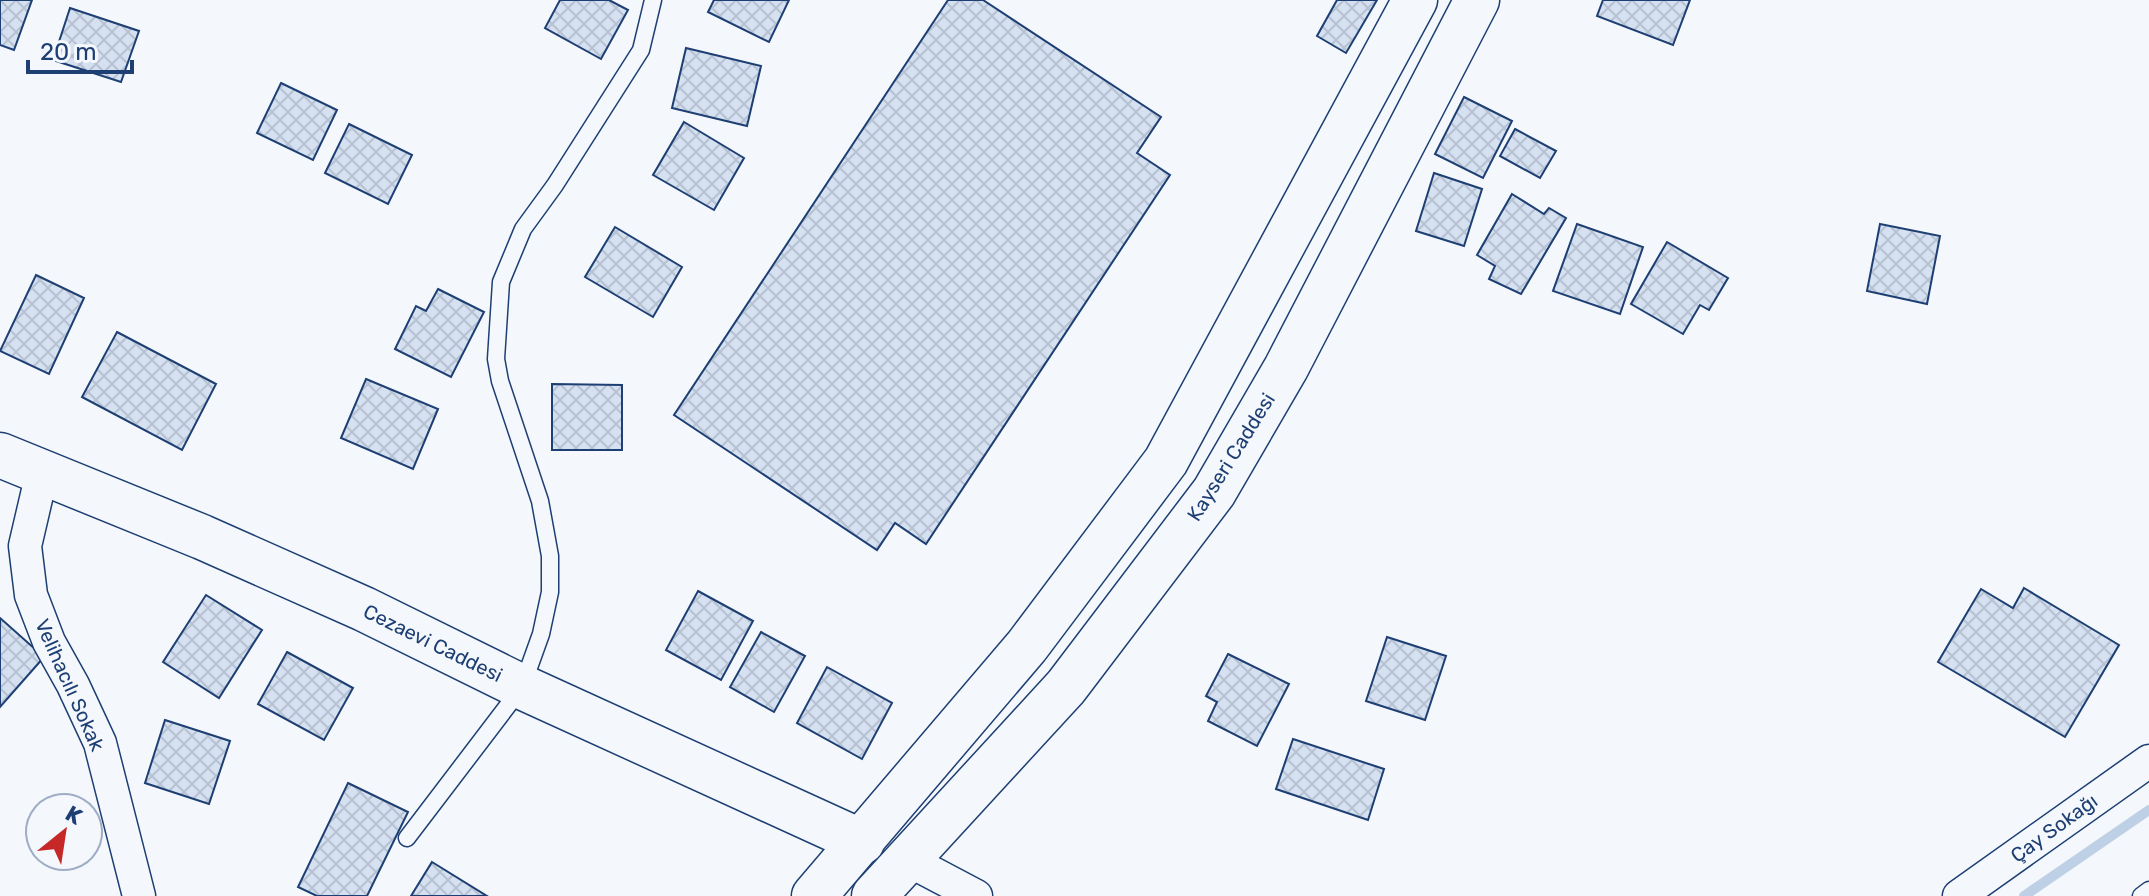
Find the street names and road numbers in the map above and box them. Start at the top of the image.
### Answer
street label: Kayseri Caddesi [1182,388,1280,526]
street label: Cezaevi Caddesi [360,599,506,687]
street label: Velihacılı Sokak [30,615,110,755]
street label: Çay Sokağı [2006,788,2102,868]

